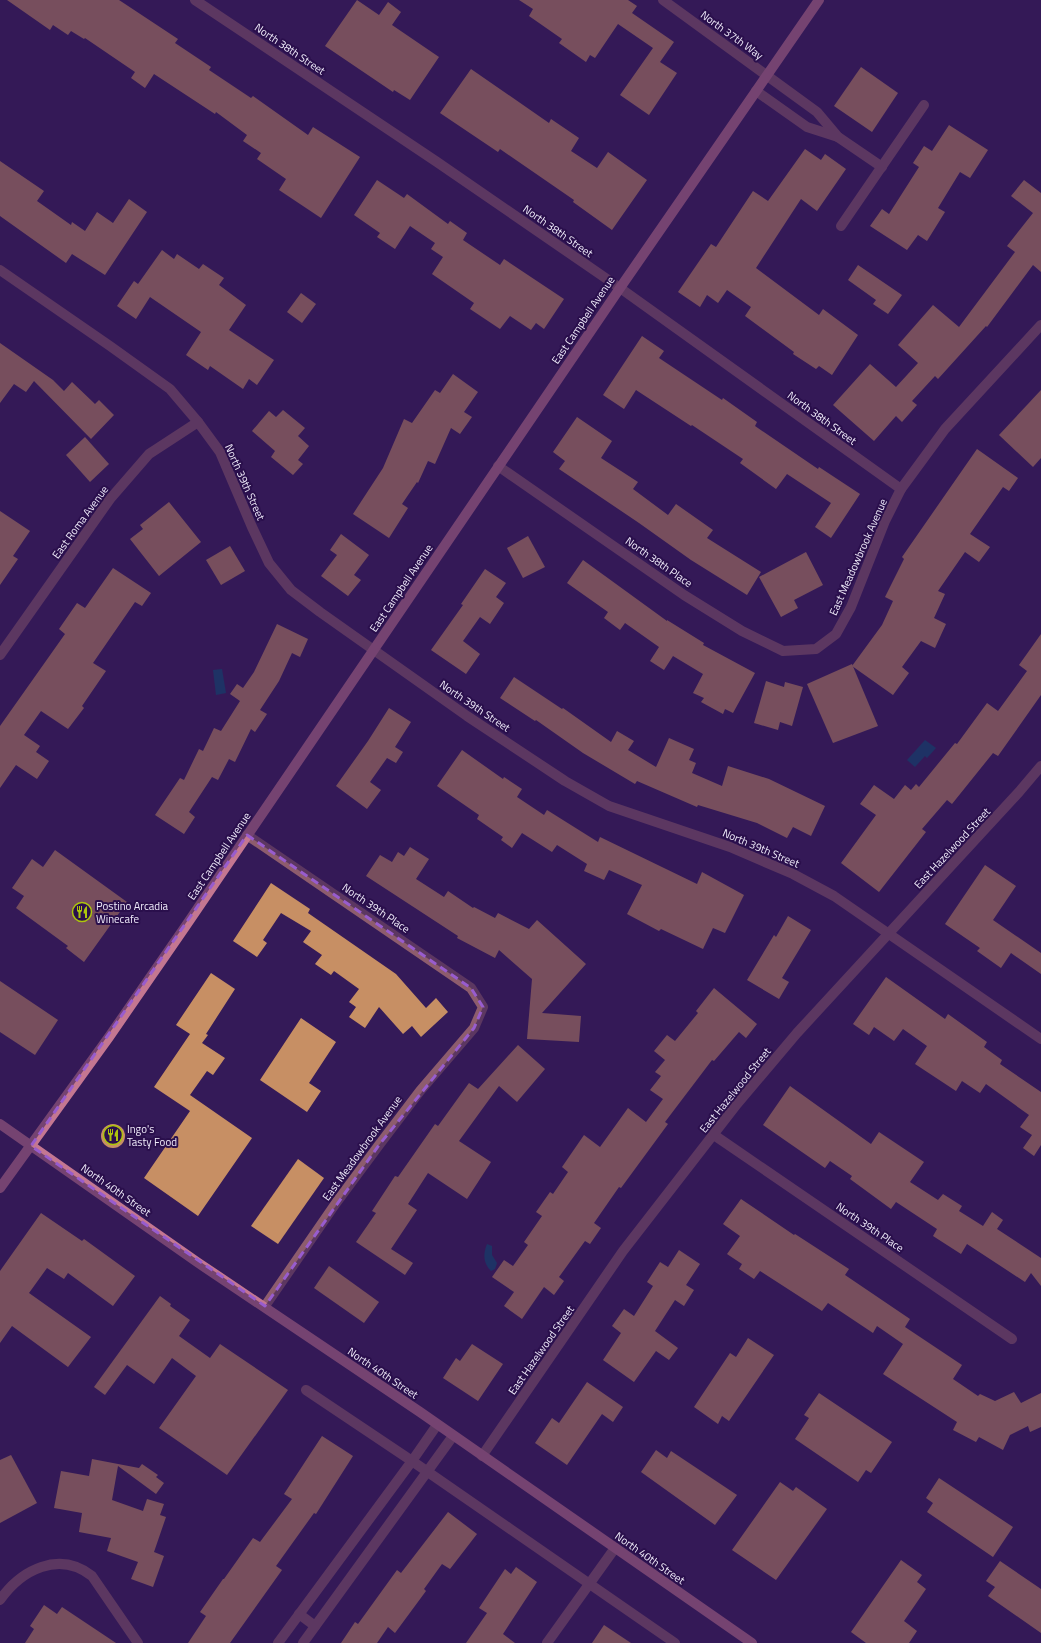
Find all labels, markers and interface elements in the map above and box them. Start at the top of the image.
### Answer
street label: North 37th Way [697,7,767,64]
street label: North 38th Street [252,19,329,79]
street label: North 38th Street [520,201,596,261]
street label: East Campbell Avenue [548,273,619,367]
street label: North 38th Street [784,387,860,449]
street label: North 39th Street [221,441,269,523]
street label: East Roma Avenue [48,482,112,562]
street label: East Meadowbrook Avenue [825,496,891,618]
street label: North 38th Place [622,533,696,591]
street label: East Campbell Avenue [366,541,437,635]
street label: North 39th Street [437,676,514,736]
street label: East Hazelwood Street [910,804,994,892]
street label: East Campbell Avenue [184,809,255,903]
street label: North 39th Street [720,825,802,871]
street label: North 39th Place [339,879,413,937]
place label: Postino Arcadia Winecafe [96,898,169,927]
restaurant icon: Postino Arcadia Winecafe [71,901,93,923]
street label: East Hazelwood Street [696,1044,775,1136]
street label: East Meadowbrook Avenue [318,1092,406,1204]
place label: Ingo's Tasty Food [127,1121,177,1150]
restaurant icon: Ingo's Tasty Food [102,1124,124,1146]
street label: North 40th Street [78,1160,154,1220]
street label: North 39th Place [833,1198,907,1256]
street label: East Hazelwood Street [504,1302,578,1398]
street label: North 40th Street [345,1343,422,1403]
street label: North 40th Street [612,1528,688,1588]

